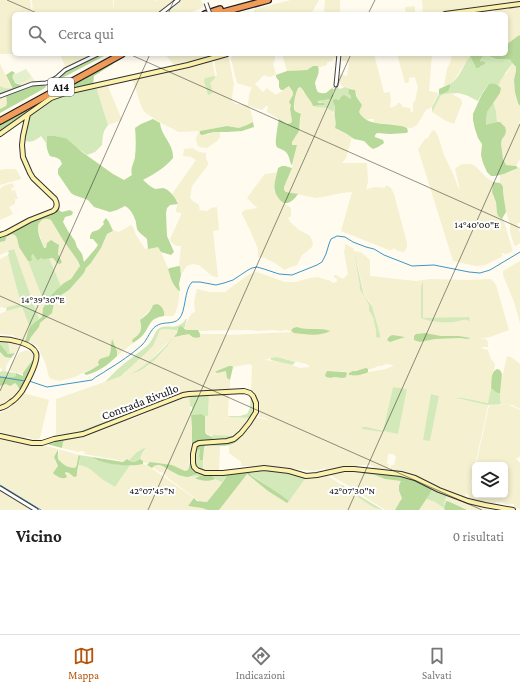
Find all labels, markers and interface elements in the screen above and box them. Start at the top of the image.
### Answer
search box [12,12,508,56]
icon: search [26,23,48,45]
text: Cerca qui [58,26,114,42]
road number: A14 [48,78,74,96]
text: 14°40'00"E [455,219,500,230]
text: 14°39'30"E [21,294,65,305]
street label: Contrada Rivullo [100,381,180,423]
map controls [472,462,508,498]
button: layers [472,462,508,498]
text: 42°07'45"N [129,485,175,496]
text: 42°07'30"N [329,485,376,496]
text: Vicino [16,527,62,546]
text: 0 risultati [453,529,504,544]
tab: Mappa [68,645,99,681]
tab: Indicazioni [236,645,285,681]
tab: Salvati [422,645,452,681]

